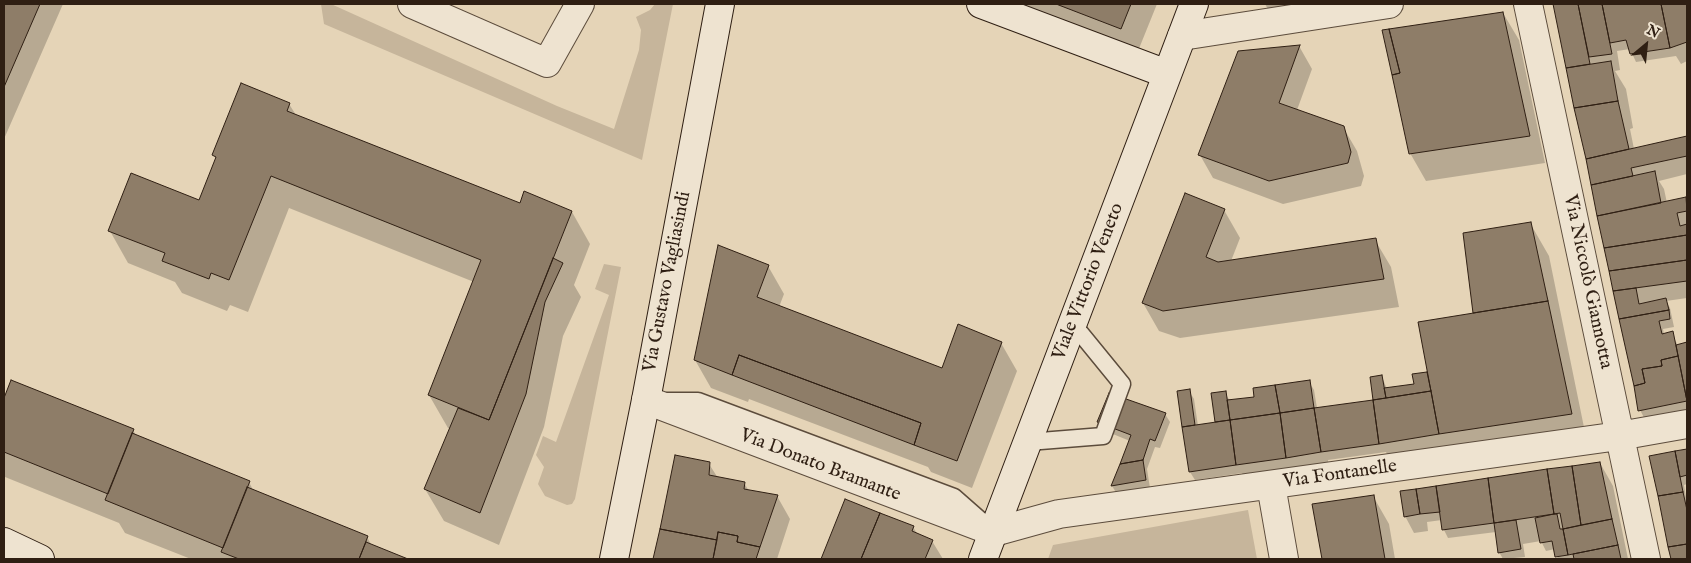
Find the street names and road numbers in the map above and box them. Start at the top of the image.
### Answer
street label: Via Gustavo Vagliasindi [639,190,697,374]
street label: Via Niccolò Giannotta [1557,193,1617,371]
street label: Viale Vittorio Veneto [1049,200,1129,364]
street label: Via Donato Bramante [736,425,904,507]
street label: Via Fontanelle [1282,456,1398,494]

